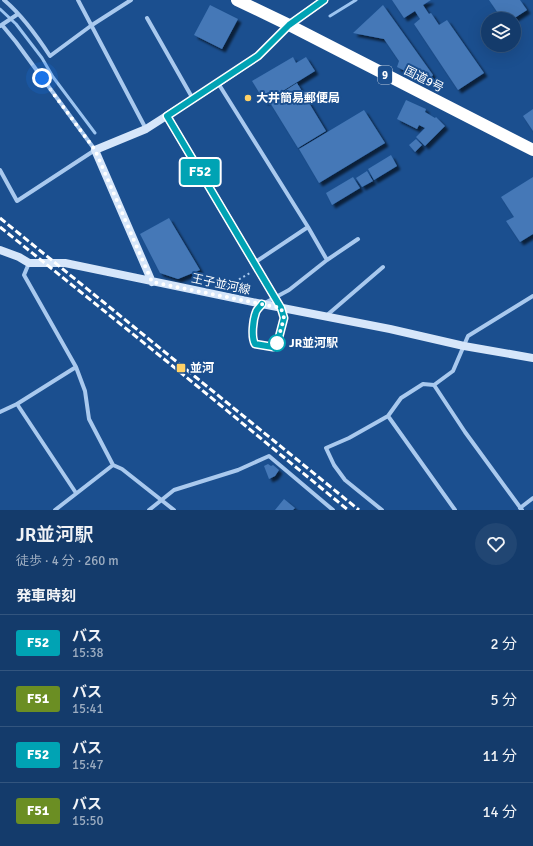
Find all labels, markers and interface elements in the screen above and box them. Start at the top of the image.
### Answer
map controls [481,12,521,52]
button: layers [481,12,521,52]
street label: 国道9号 [401,63,446,96]
road number: 9 [378,66,392,84]
your location [32,68,52,88]
place label: 大井簡易郵便局 [256,91,340,106]
marker: 大井簡易郵便局 [243,93,253,103]
line badge: F52 [177,159,223,185]
text: F52 [189,163,211,180]
street label: 王子並河線 [190,271,252,298]
marker: JR並河駅 [268,334,286,352]
place label: JR並河駅 [289,336,338,351]
place label: 並河 [190,361,214,376]
marker: 並河 [175,362,187,374]
text: JR並河駅 [16,523,93,547]
button: heart [475,523,517,565]
text: 徒歩 · 4 分 · 260 m [16,553,119,569]
text: 発車時刻 [16,587,76,605]
text: バス [72,627,102,645]
text: F52 [27,634,49,651]
text: 2 分 [491,635,517,653]
text: 15:38 [72,645,104,661]
text: バス [72,683,102,701]
text: F51 [27,690,49,707]
text: 5 分 [491,691,517,709]
text: 15:41 [72,701,104,717]
text: バス [72,739,102,757]
text: F52 [27,746,49,763]
text: 11 分 [483,747,517,765]
text: 15:47 [72,757,104,773]
text: バス [72,795,102,813]
text: F51 [27,802,49,819]
text: 14 分 [483,803,517,821]
text: 15:50 [72,813,104,829]

